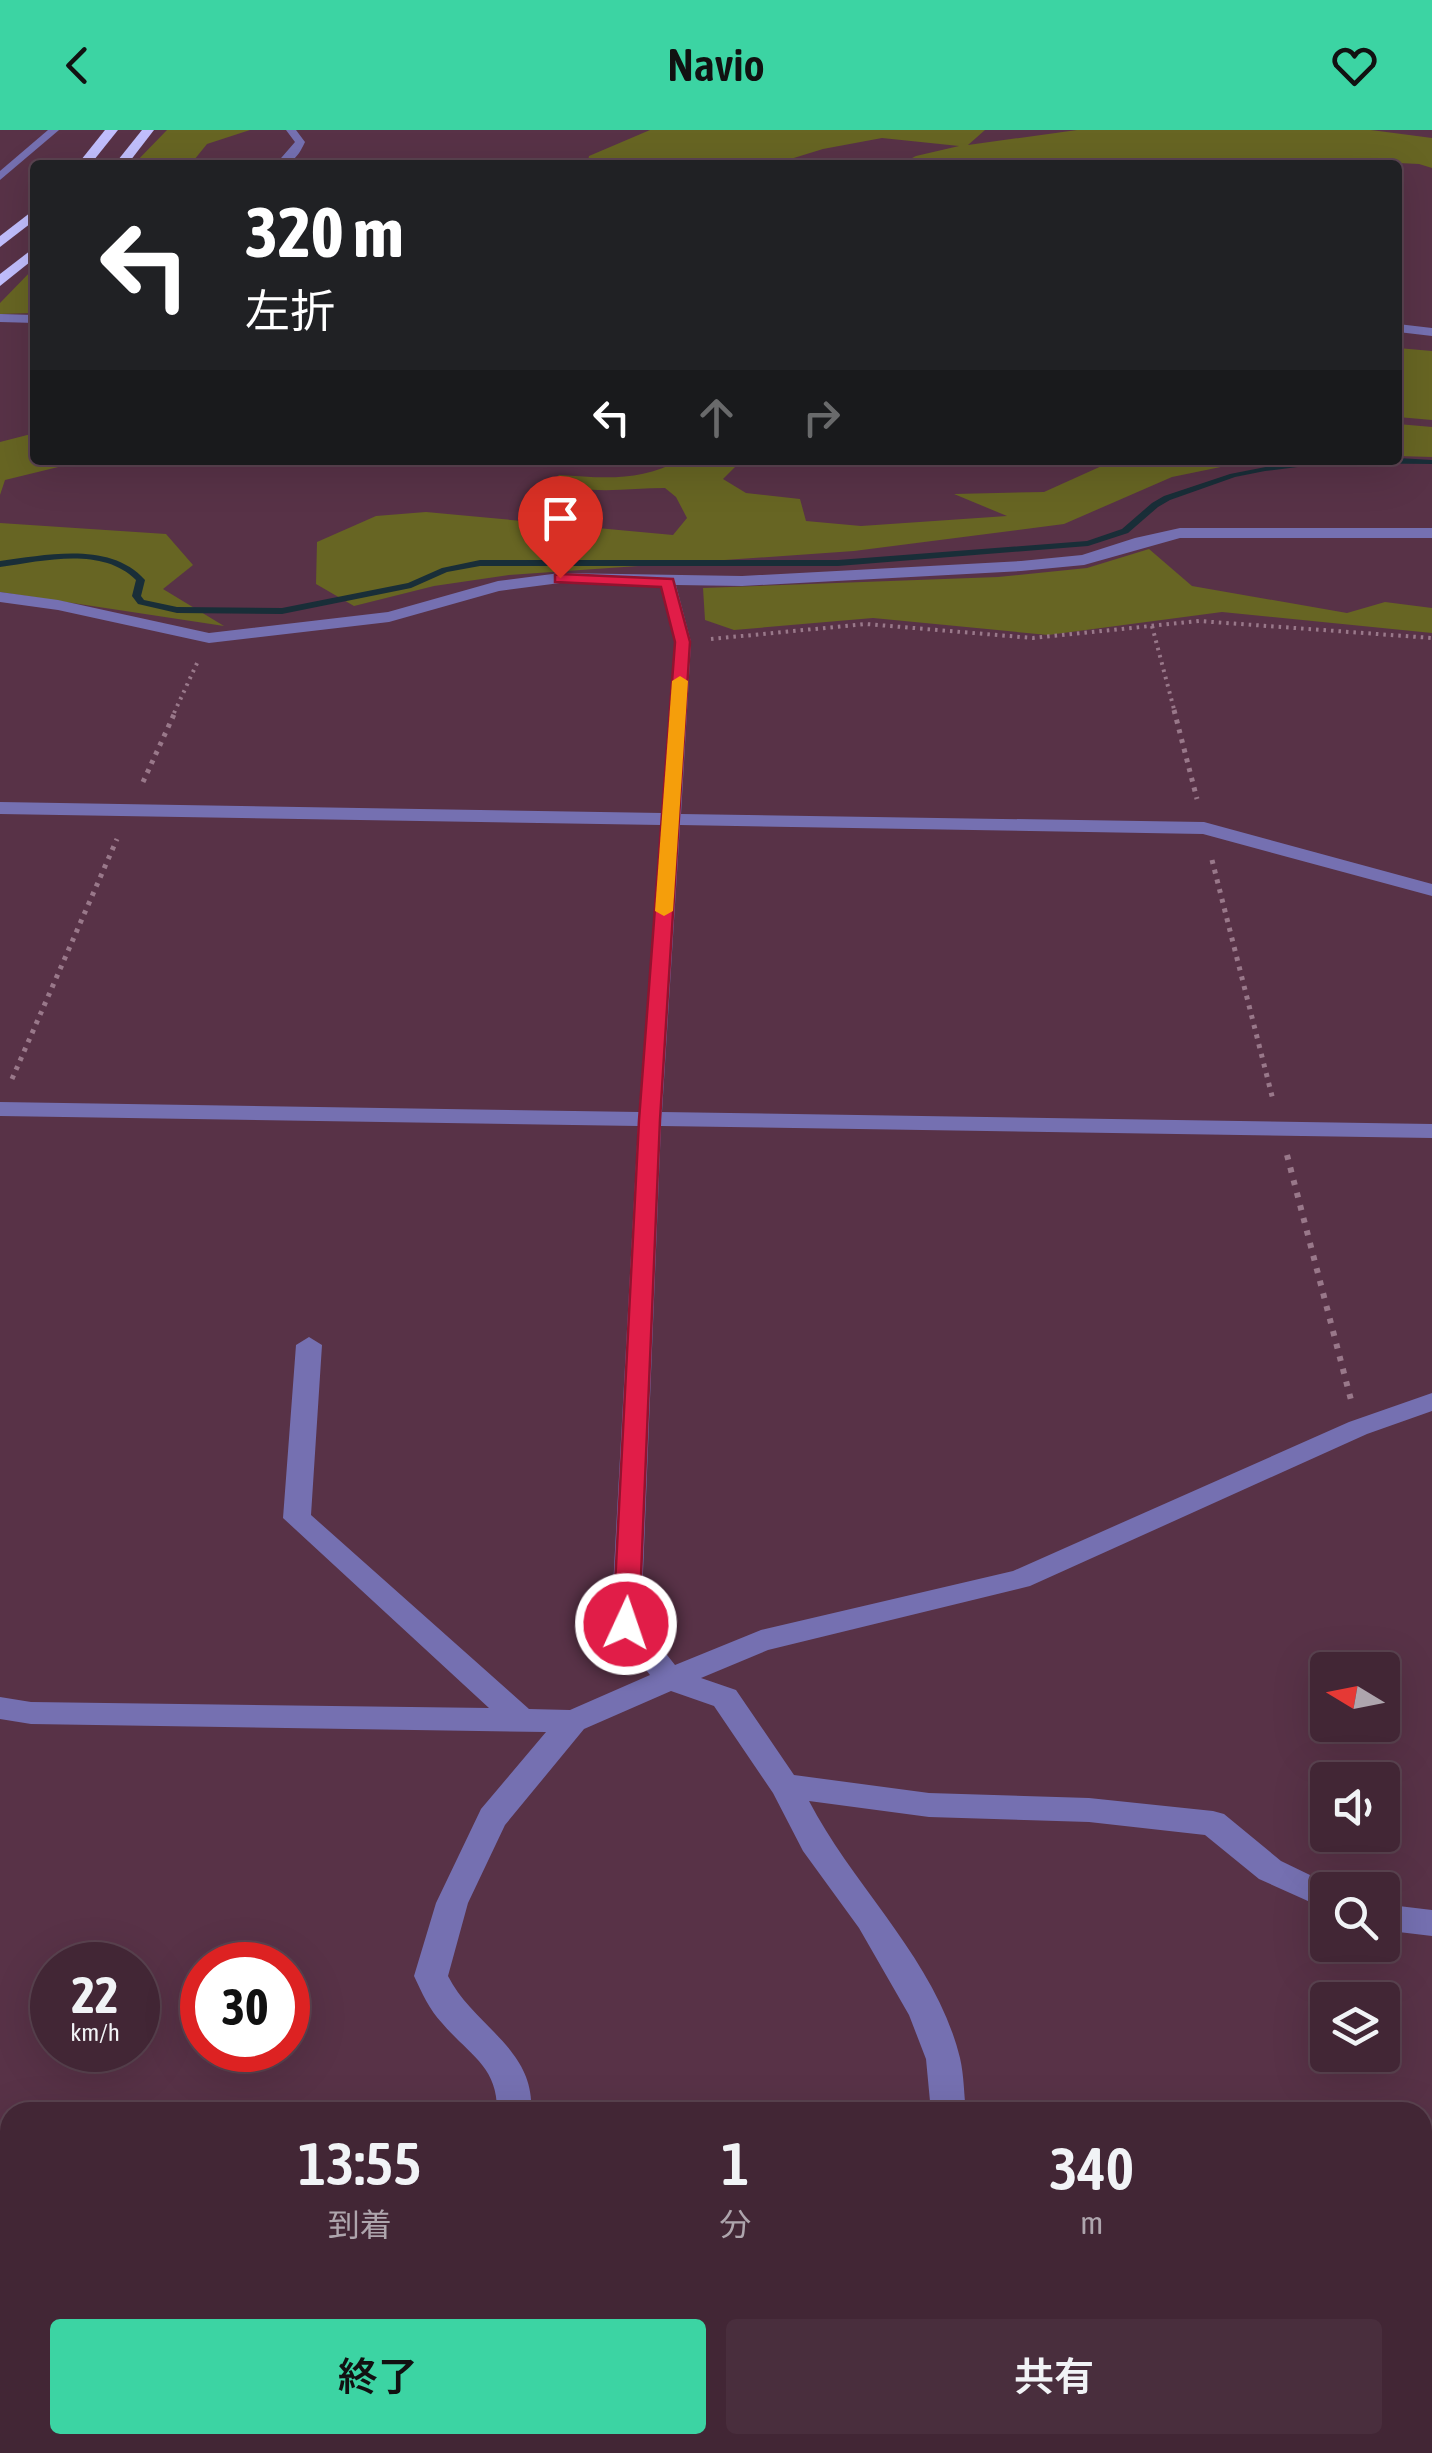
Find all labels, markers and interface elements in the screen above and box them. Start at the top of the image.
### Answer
icon: back [50,38,105,93]
icon: heart [1327,38,1382,93]
text: Navio [667,39,765,91]
text: 320 m [245,192,404,272]
icon: left [80,200,210,330]
text: 左折 [245,285,335,337]
icon: left [584,390,639,445]
icon: ahead [689,390,744,445]
icon: right [794,390,849,445]
pin [518,476,603,579]
icon: arrive [533,491,588,546]
position arrow [574,1572,678,1676]
north arrow [1310,1652,1400,1742]
map controls [1310,1652,1400,2072]
button: sound [1310,1762,1400,1852]
button: search [1310,1872,1400,1962]
speed limit sign: 30 [180,1942,310,2072]
text: 22 [71,1966,118,2024]
button: layers [1310,1982,1400,2072]
text: km/h [70,2018,120,2046]
text: 13:55 [298,2129,421,2198]
text: 1 [721,2129,750,2198]
text: 340 [1049,2134,1134,2203]
text: m [1080,2204,1103,2241]
text: 到着 [328,2206,392,2243]
text: 分 [719,2206,751,2243]
button: 終了 [50,2319,706,2434]
button: 共有 [726,2319,1382,2434]

